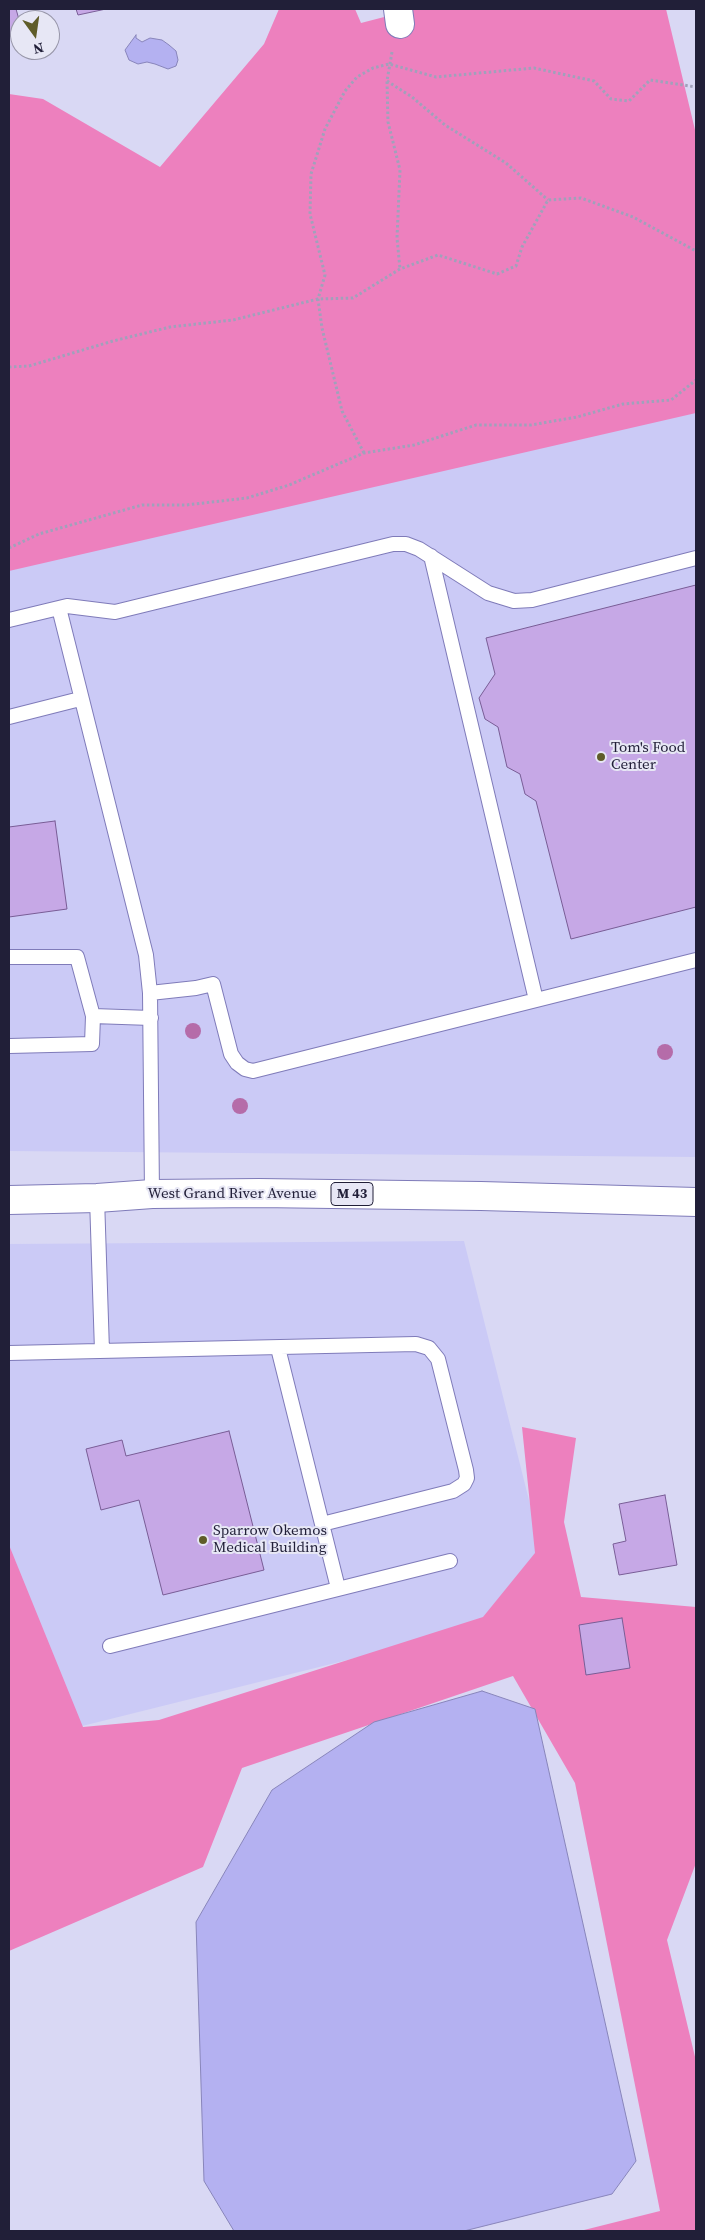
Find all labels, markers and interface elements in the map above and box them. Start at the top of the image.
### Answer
north arrow [10,10,60,60]
text: N [31,38,46,60]
place label: Tom's Food Center [611,739,685,774]
marker: Tom's Food Center [595,751,607,763]
road number: M 43 [331,1182,373,1206]
street label: West Grand River Avenue [148,1185,316,1203]
place label: Sparrow Okemos Medical Building [213,1522,327,1557]
marker: Sparrow Okemos Medical Building [197,1534,209,1546]

